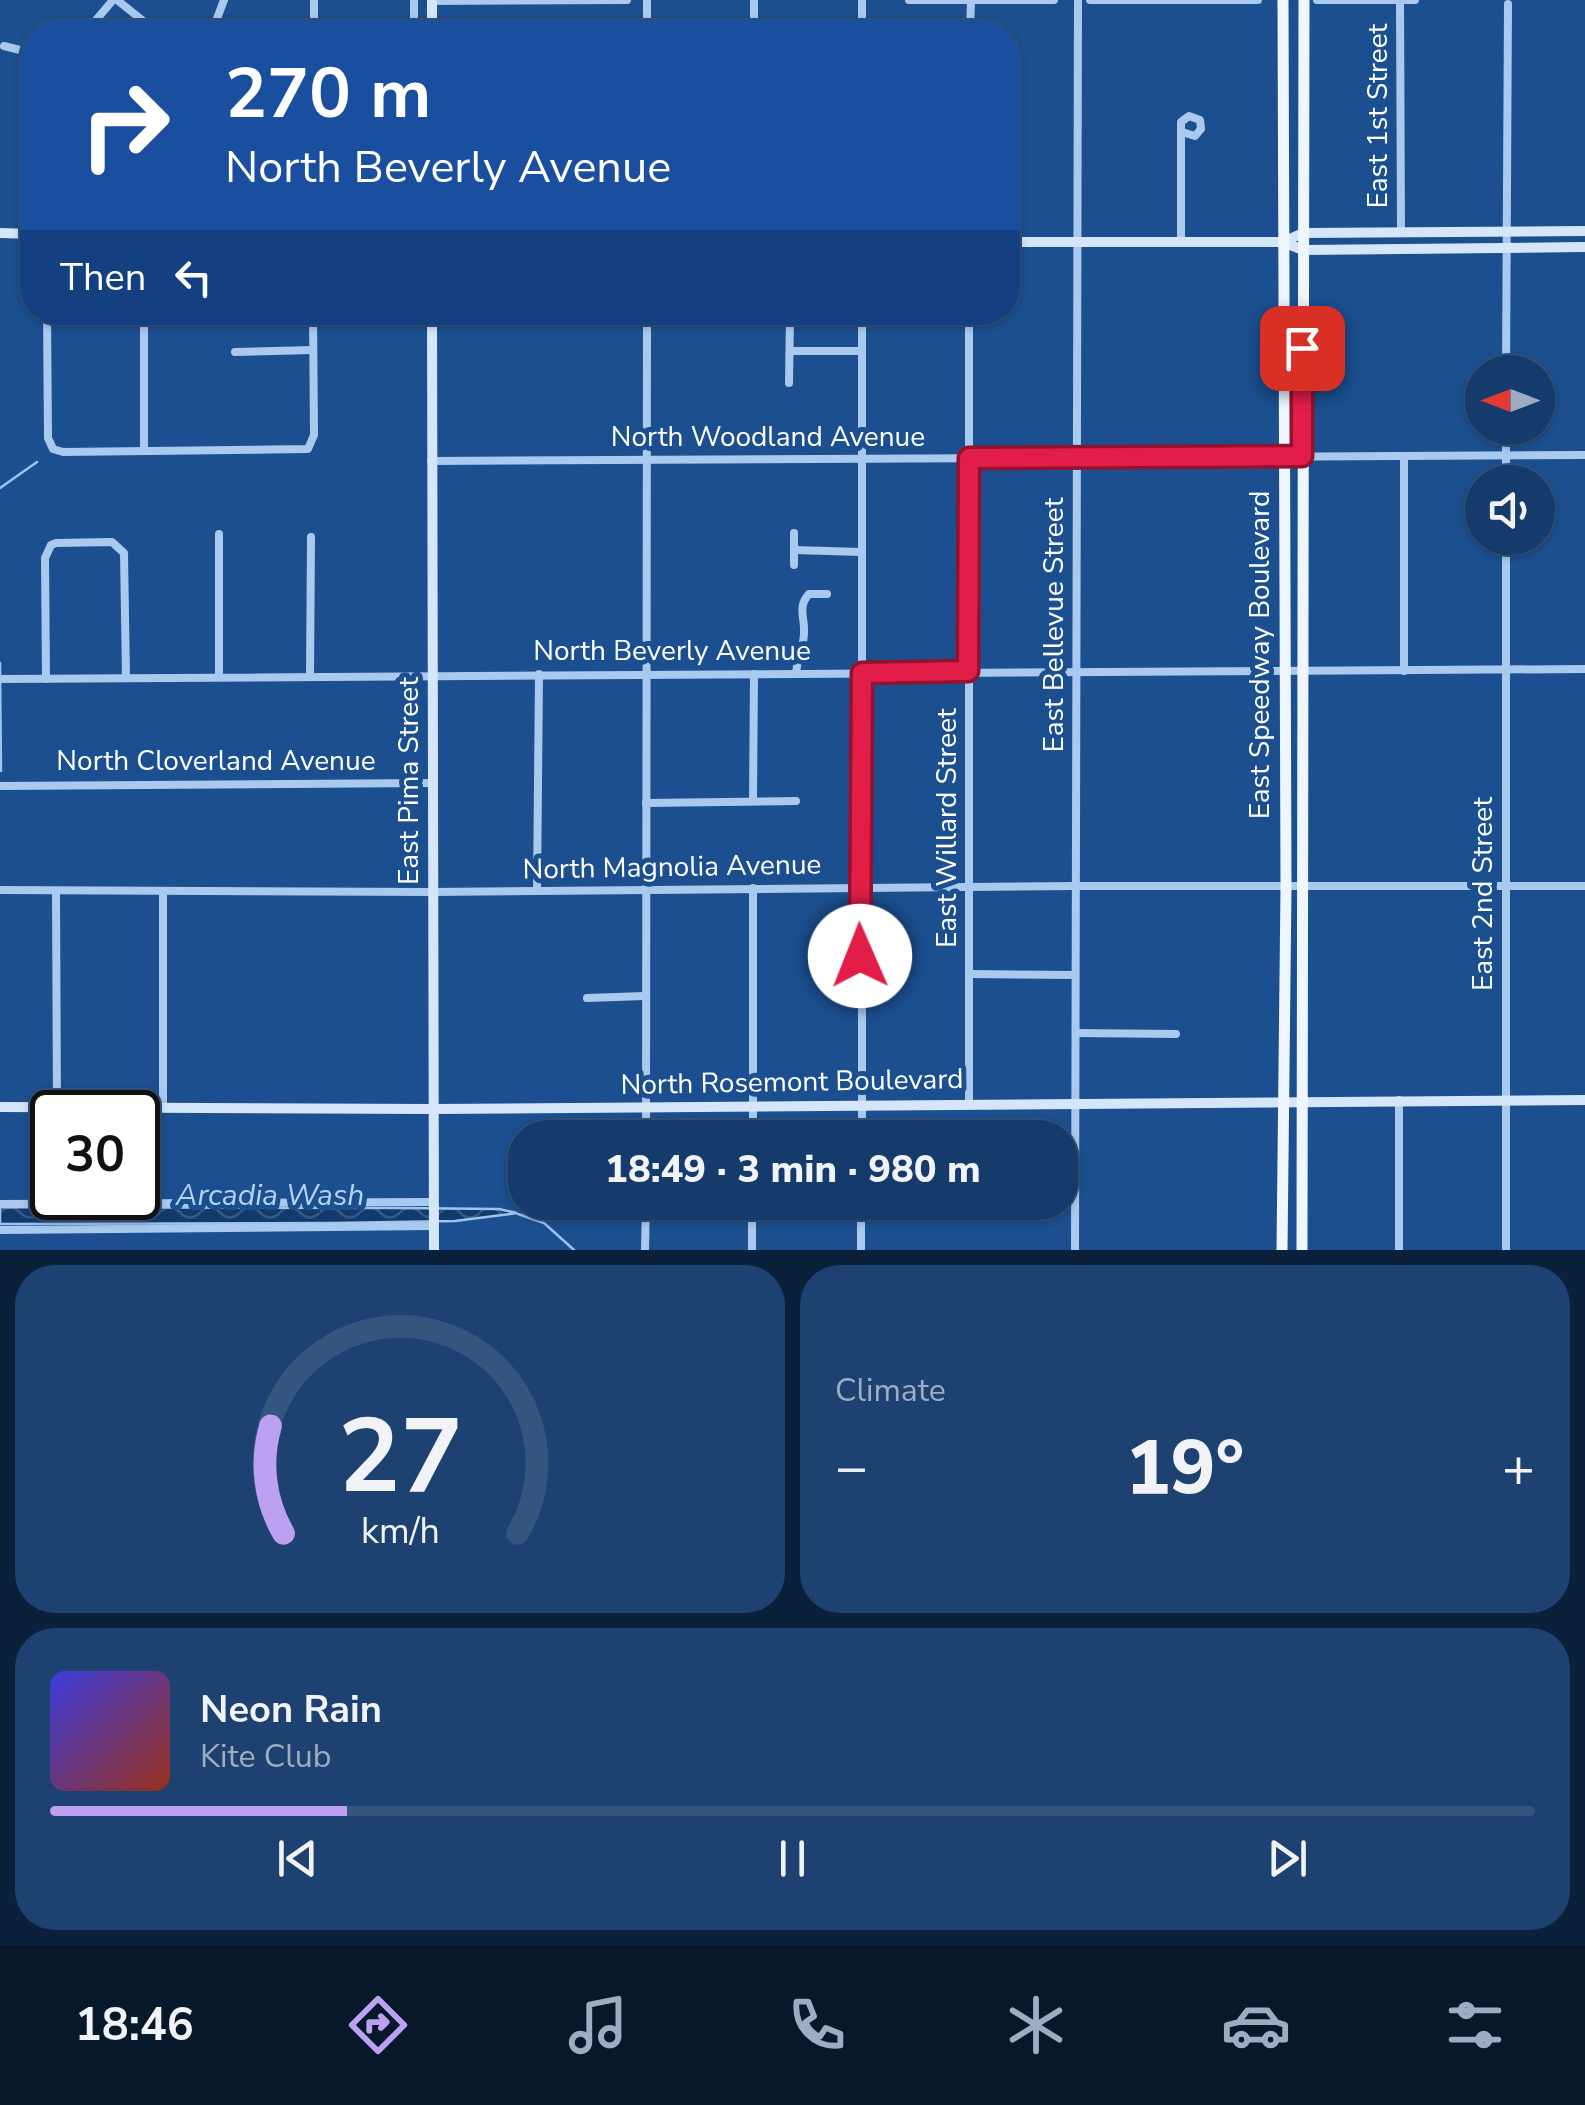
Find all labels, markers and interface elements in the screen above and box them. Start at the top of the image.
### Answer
street label: East 1st Street [1359,23,1397,208]
text: 270 m [225,46,431,142]
icon: right [60,60,190,190]
text: North Beverly Avenue [225,137,671,198]
icon: left [166,250,221,305]
text: Then [60,252,146,303]
pin [1260,306,1345,391]
icon: arrive [1275,321,1330,376]
north arrow [1465,355,1555,445]
map controls [1465,355,1555,555]
street label: North Woodland Avenue [611,418,925,456]
button: sound [1465,465,1555,555]
street label: East Speedway Boulevard [1241,491,1279,819]
street label: East Bellevue Street [1035,497,1073,752]
street label: North Beverly Avenue [533,632,811,670]
street label: East Pima Street [390,677,428,885]
street label: East Willard Street [928,708,966,948]
street label: North Cloverland Avenue [56,742,376,780]
street label: East 2nd Street [1464,797,1502,991]
street label: North Magnolia Avenue [522,845,822,889]
position arrow [808,904,912,1008]
street label: North Rosemont Boulevard [620,1060,964,1104]
speed limit sign: 30 [30,1090,160,1220]
text: 18:49 · 3 min · 980 m [605,1144,981,1195]
water label: Arcadia Wash [175,1175,364,1216]
text: Climate [835,1369,946,1412]
text: 27 [338,1386,462,1528]
text: 19° [1126,1417,1244,1519]
text: − [835,1430,868,1505]
text: + [1502,1430,1535,1505]
text: km/h [361,1507,439,1556]
text: Neon Rain [200,1684,382,1735]
text: Kite Club [200,1735,331,1778]
icon: previous [270,1831,325,1886]
icon: pause [765,1831,820,1886]
icon: next [1260,1831,1315,1886]
icon: directions [343,1990,413,2060]
icon: music [563,1990,633,2060]
icon: phone [782,1990,852,2060]
icon: climate [1001,1990,1071,2060]
icon: car [1221,1990,1291,2060]
icon: filters [1440,1990,1510,2060]
text: 18:46 [75,1995,194,2056]

